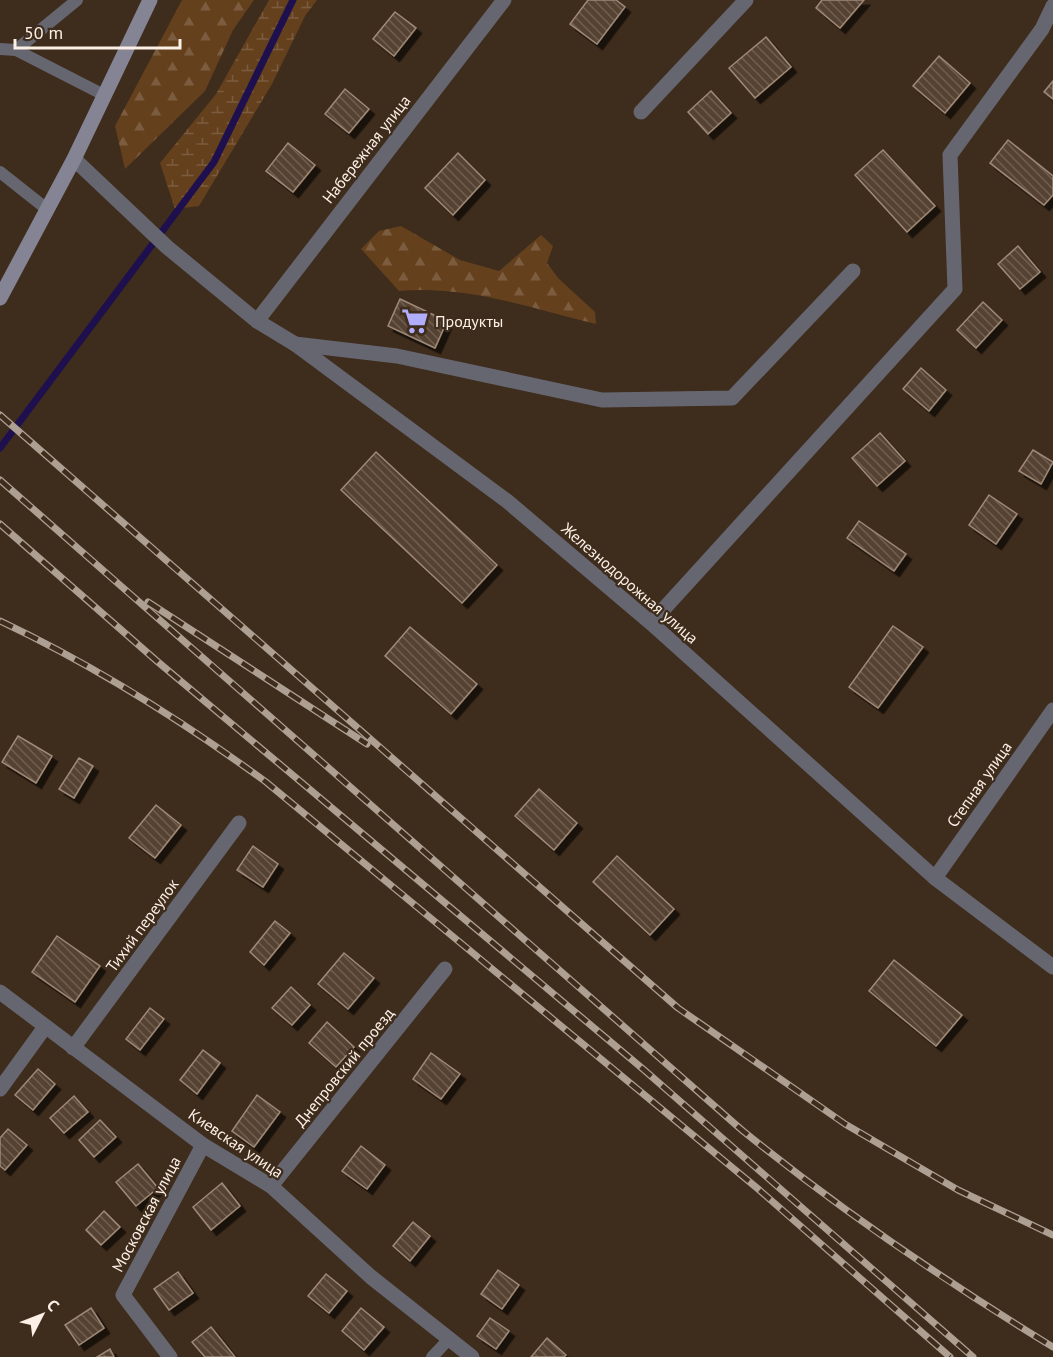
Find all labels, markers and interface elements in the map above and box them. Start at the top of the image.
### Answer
scale bar [15,12,180,50]
text: 50 m [24,21,63,44]
street label: Набережная улица [318,91,414,207]
supermarket icon: Продукты [400,306,430,336]
place label: Продукты [435,311,503,331]
street label: Железнодорожная улица [557,518,702,648]
street label: Степная улица [942,737,1016,831]
street label: Тихий переулок [101,874,183,976]
street label: Днепровский проезд [290,1003,398,1131]
street label: Киевская улица [185,1104,287,1182]
street label: Московская улица [107,1153,185,1275]
north arrow [12,1285,72,1345]
text: С [43,1295,64,1315]

